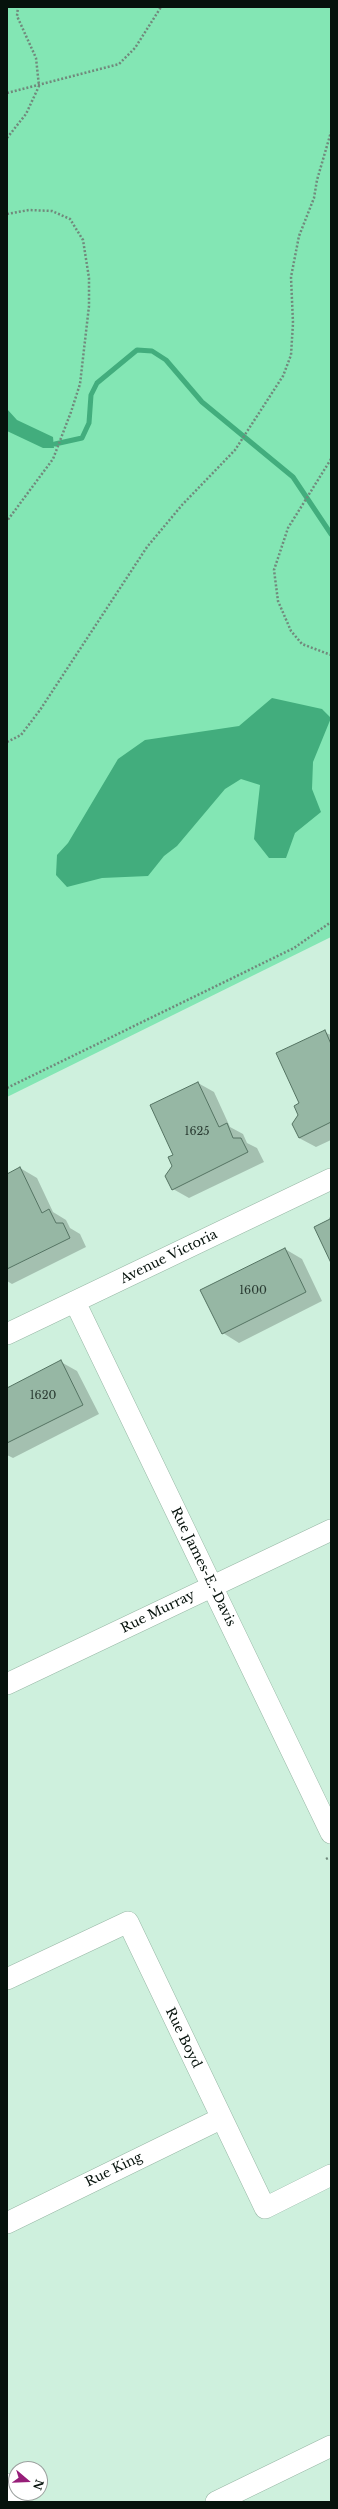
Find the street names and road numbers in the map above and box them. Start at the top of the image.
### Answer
street label: Avenue Victoria [118,1227,220,1287]
street label: Rue James-E.-Davis [167,1505,239,1629]
street label: Rue Murray [118,1587,198,1637]
street label: Rue Boyd [162,2005,204,2071]
street label: Rue King [83,2150,145,2190]

